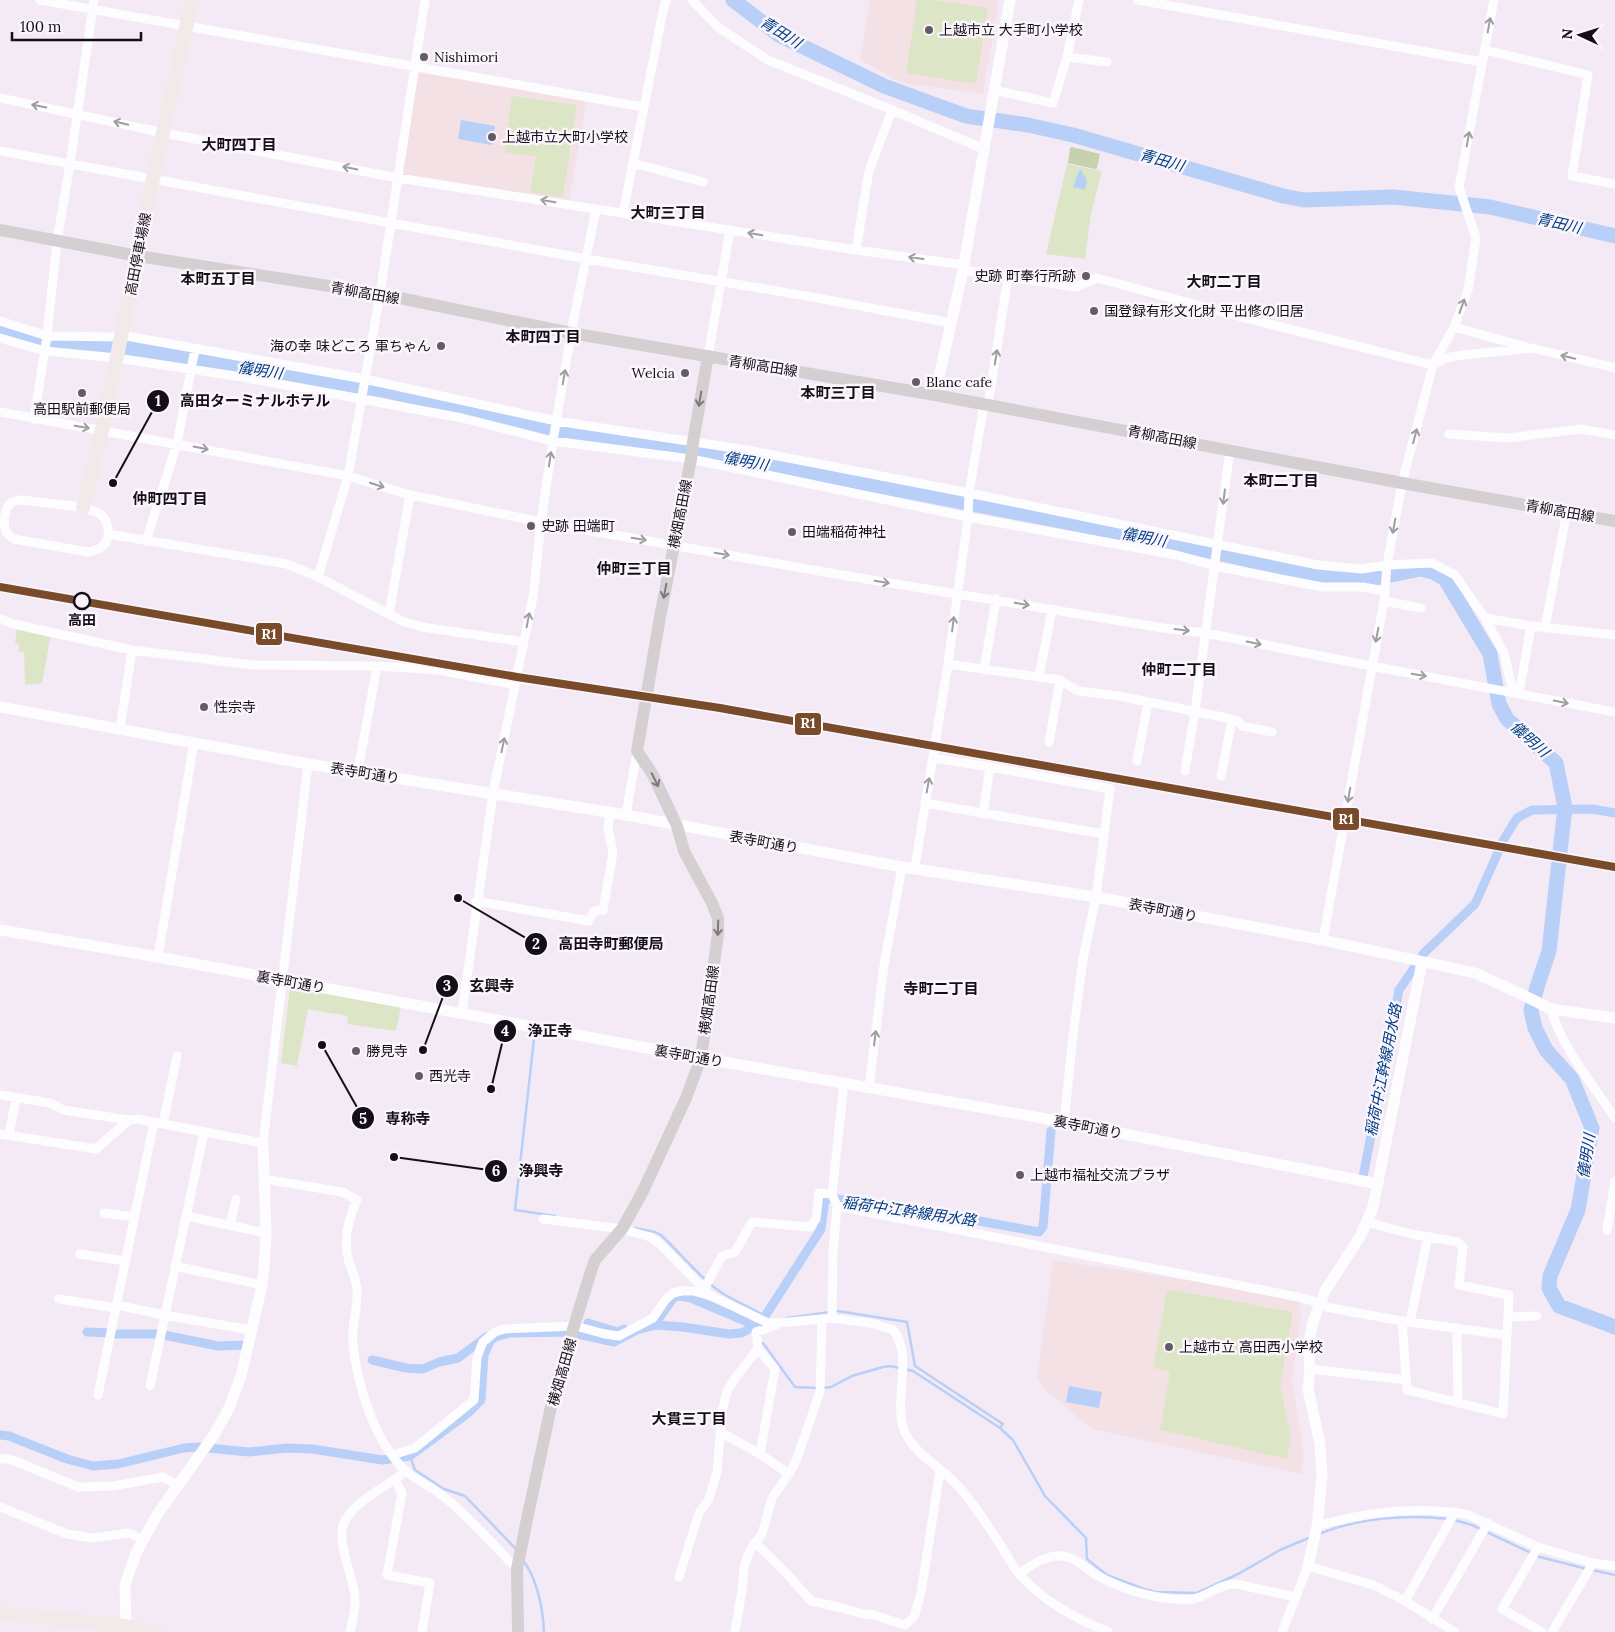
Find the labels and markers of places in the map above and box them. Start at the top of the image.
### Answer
place label: 上越市立 大手町小学校 [939,21,1083,39]
marker: 上越市立 大手町小学校 [923,24,935,36]
place label: Nishimori [434,48,498,66]
marker: Nishimori [418,51,430,63]
place label: 上越市立大町小学校 [502,128,628,146]
marker: 上越市立大町小学校 [486,131,498,143]
place label: 史跡 町奉行所跡 [974,267,1076,285]
marker: 史跡 町奉行所跡 [1080,270,1092,282]
place label: 国登録有形文化財 平出修の旧居 [1104,302,1304,320]
marker: 国登録有形文化財 平出修の旧居 [1088,305,1100,317]
place label: 海の幸 味どころ 軍ちゃん [270,337,431,355]
marker: 海の幸 味どころ 軍ちゃん [435,340,447,352]
place label: Welcia [632,364,675,382]
marker: Welcia [679,367,691,379]
place label: Blanc cafe [926,373,993,391]
marker: Blanc cafe [910,376,922,388]
callout: 高田ターミナルホテル [145,386,340,416]
marker: 高田駅前郵便局 [76,387,88,399]
place label: 高田駅前郵便局 [33,400,131,418]
place label: 史跡 田端町 [541,517,615,535]
marker: 史跡 田端町 [525,520,537,532]
place label: 田端稲荷神社 [802,523,886,541]
marker: 田端稲荷神社 [786,526,798,538]
marker: 高田 [73,592,91,610]
place label: 高田 [68,611,96,629]
place label: 性宗寺 [214,698,256,716]
marker: 性宗寺 [198,701,210,713]
callout: 高田寺町郵便局 [523,929,673,959]
callout: 玄興寺 [435,971,525,1001]
callout: 浄正寺 [492,1016,582,1046]
place label: 勝見寺 [366,1042,408,1060]
marker: 勝見寺 [350,1045,362,1057]
place label: 西光寺 [429,1067,471,1085]
marker: 西光寺 [413,1070,425,1082]
callout: 専称寺 [350,1103,440,1133]
callout: 浄興寺 [484,1156,574,1186]
place label: 上越市福祉交流プラザ [1030,1166,1170,1184]
marker: 上越市福祉交流プラザ [1014,1169,1026,1181]
place label: 上越市立 高田西小学校 [1179,1338,1323,1356]
marker: 上越市立 高田西小学校 [1163,1341,1175,1353]

